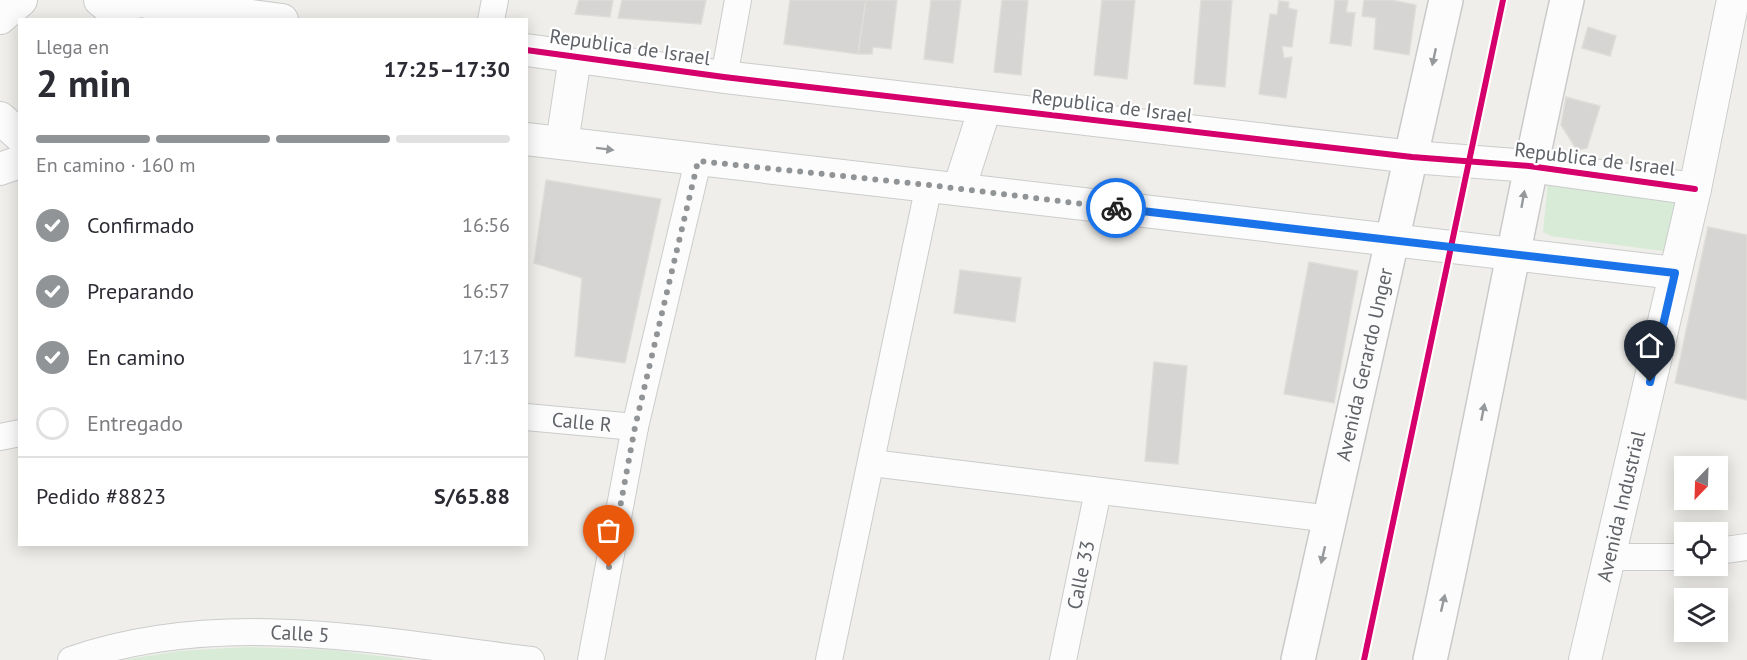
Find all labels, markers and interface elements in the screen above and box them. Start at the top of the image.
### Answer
street label: Republica de Israel [548,23,712,71]
text: Llega en [36,34,109,60]
one-way arrow [1429,48,1438,67]
text: 17:25–17:30 [384,55,510,83]
text: 2 min [36,57,131,108]
street label: Republica de Israel [1030,83,1194,129]
street label: Republica de Israel [1513,136,1677,182]
one-way arrow [596,144,615,153]
text: En camino · 160 m [36,152,196,178]
courier [1086,178,1146,238]
one-way arrow [1519,189,1528,208]
icon: bike [1100,192,1133,225]
icon: check [36,209,69,242]
text: Confirmado [87,211,194,239]
text: 16:56 [462,212,510,238]
street label: Avenida Gerardo Unger [1330,265,1399,464]
icon: check [36,275,69,308]
text: Preparando [87,277,194,305]
text: 16:57 [462,278,510,304]
pin [1624,320,1675,382]
icon: home [1633,329,1666,362]
icon: check [36,341,69,374]
text: En camino [87,343,185,371]
text: 17:13 [462,344,510,370]
one-way arrow [1479,402,1488,421]
street label: Calle R [551,406,613,438]
text: Entregado [87,409,183,437]
street label: Avenida Industrial [1591,428,1651,584]
north arrow [1674,456,1728,510]
map controls [1674,456,1728,642]
text: Pedido #8823 [36,482,166,510]
text: S/65.88 [434,482,510,510]
pin [583,505,634,567]
icon: bag [592,514,625,547]
button: locate [1674,522,1728,576]
street label: Calle 33 [1061,538,1100,612]
one-way arrow [1317,546,1327,564]
button: layers [1674,588,1728,642]
one-way arrow [1439,593,1448,612]
street label: Calle 5 [270,619,330,648]

